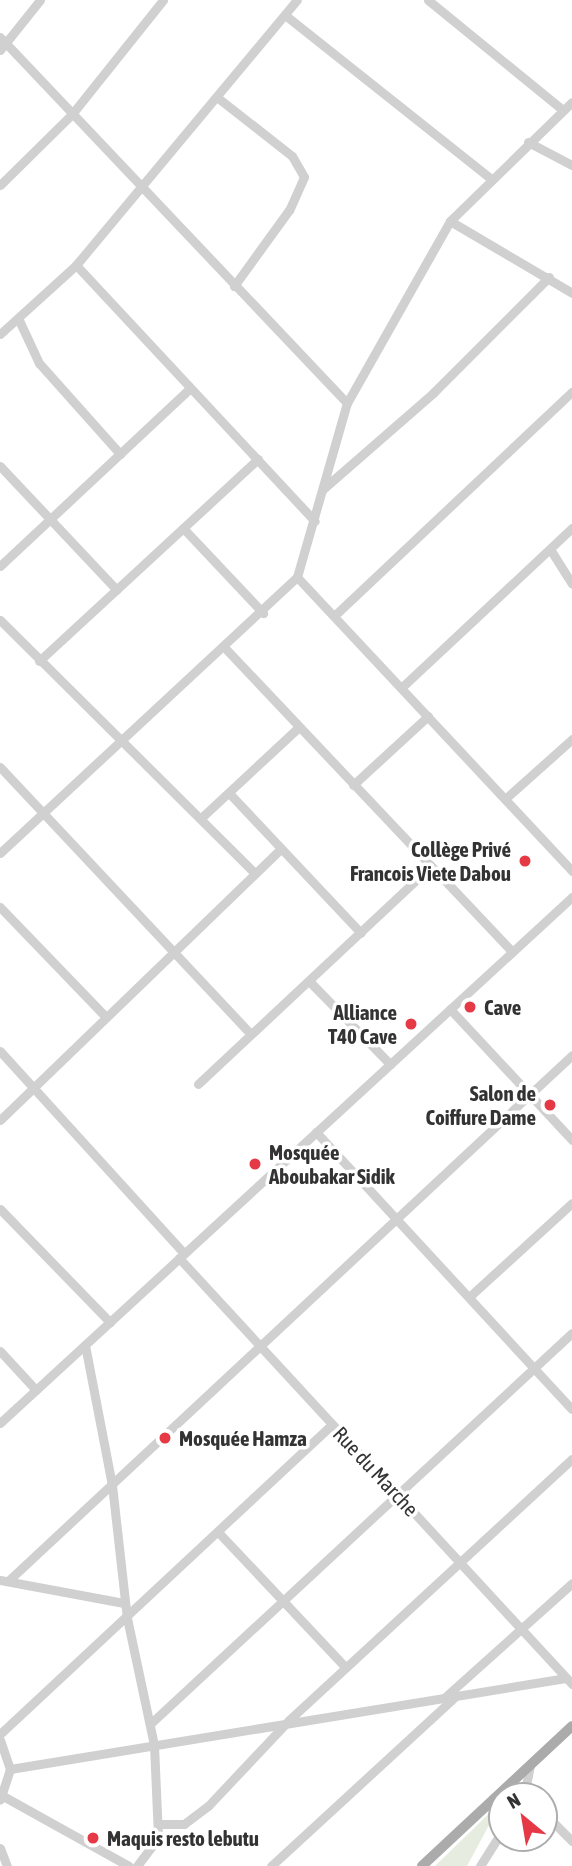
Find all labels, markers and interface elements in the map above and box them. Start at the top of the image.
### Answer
place label: Collège Privé Francois Viete Dabou [350,836,511,886]
marker: Collège Privé Francois Viete Dabou [517,853,533,869]
place label: Cave [484,994,521,1020]
place label: Alliance T40 Cave [328,999,397,1049]
marker: Cave [462,999,478,1015]
marker: Alliance T40 Cave [403,1016,419,1032]
place label: Salon de Coiffure Dame [426,1080,536,1130]
marker: Salon de Coiffure Dame [542,1097,558,1113]
place label: Mosquée Aboubakar Sidik [269,1139,395,1189]
marker: Mosquée Aboubakar Sidik [247,1156,263,1172]
street label: Rue du Marche [328,1421,424,1521]
place label: Mosquée Hamza [179,1425,307,1451]
marker: Mosquée Hamza [157,1430,173,1446]
north arrow [488,1782,558,1852]
text: N [503,1788,524,1813]
place label: Maquis resto lebutu [107,1825,259,1851]
marker: Maquis resto lebutu [85,1830,101,1846]

